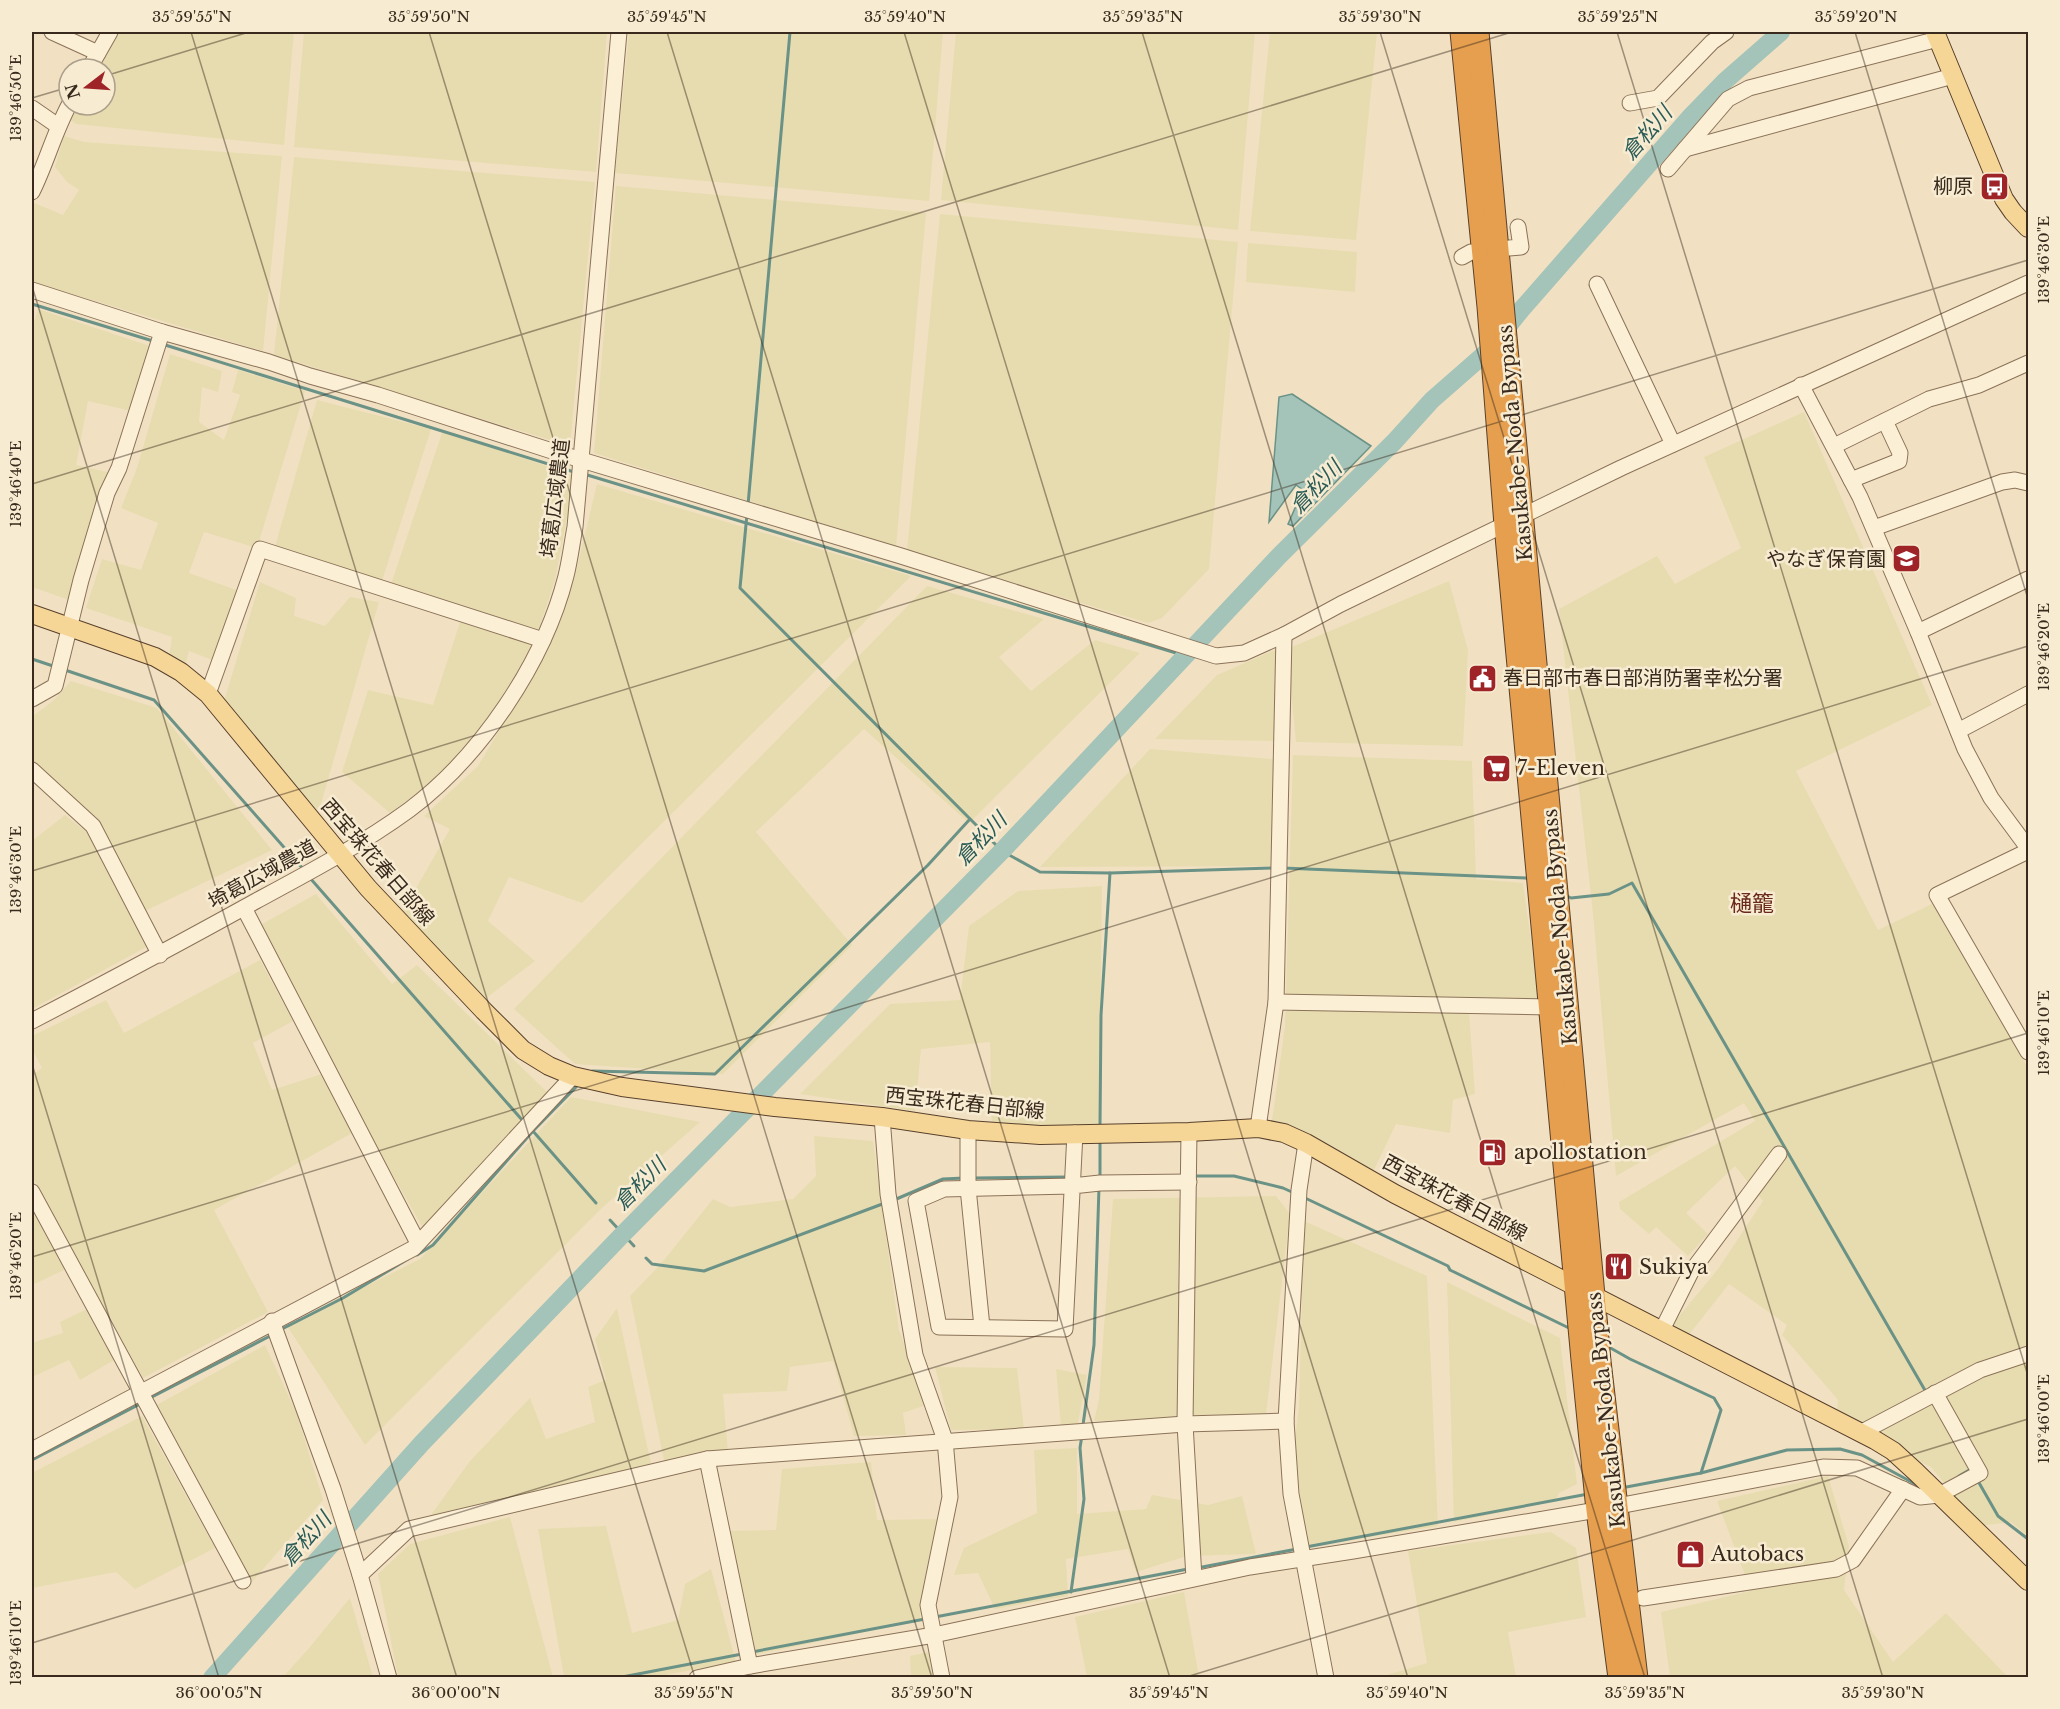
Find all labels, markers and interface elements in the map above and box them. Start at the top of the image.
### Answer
text: 35°59'55"N [152,7,232,26]
text: 35°59'50"N [388,7,470,26]
text: 35°59'45"N [627,7,707,26]
text: 35°59'40"N [864,7,946,26]
text: 35°59'35"N [1103,7,1183,26]
text: 35°59'30"N [1338,7,1422,26]
text: 35°59'25"N [1578,7,1658,26]
text: 35°59'20"N [1814,7,1898,26]
text: 139°46'50"E [6,54,25,142]
north arrow [57,57,117,117]
text: N [61,81,84,102]
water label: 倉松川 [1617,99,1679,165]
bus stop icon: 柳原 [1978,170,2010,202]
place label: 柳原 [1933,174,1973,198]
text: 139°46'30"E [2034,216,2053,304]
street label: Kasukabe-Noda Bypass [1493,324,1537,562]
street label: 埼葛広域農道 [536,437,574,559]
text: 139°46'40"E [6,440,25,528]
water label: 倉松川 [1285,454,1349,519]
school or university icon: やなぎ保育園 [1891,543,1923,575]
place label: やなぎ保育園 [1766,547,1886,571]
text: 139°46'20"E [2034,603,2053,691]
public building icon: 春日部市春日部消防署幸松分署 [1466,662,1498,694]
place label: 春日部市春日部消防署幸松分署 [1503,666,1783,690]
supermarket icon: 7-Eleven [1480,752,1512,784]
place label: 7-Eleven [1517,756,1605,780]
street label: 西宝珠花春日部線 [316,794,440,930]
water label: 倉松川 [950,806,1014,871]
street label: Kasukabe-Noda Bypass [1538,808,1582,1046]
text: 139°46'30"E [6,826,25,914]
street label: 埼葛広域農道 [204,834,320,914]
district label: 樋籠 [1730,890,1774,917]
text: 139°46'10"E [2034,990,2053,1076]
street label: 西宝珠花春日部線 [884,1083,1046,1123]
fuel station icon: apollostation [1477,1136,1509,1168]
place label: apollostation [1514,1140,1647,1164]
street label: 西宝珠花春日部線 [1379,1150,1531,1246]
water label: 倉松川 [609,1151,673,1215]
text: 139°46'20"E [6,1212,25,1300]
restaurant icon: Sukiya [1602,1251,1634,1283]
place label: Sukiya [1639,1255,1709,1279]
street label: Kasukabe-Noda Bypass [1582,1291,1630,1529]
text: 139°46'00"E [2034,1374,2053,1464]
water label: 倉松川 [275,1505,338,1571]
shop icon: Autobacs [1674,1538,1706,1570]
place label: Autobacs [1710,1542,1804,1566]
text: 139°46'10"E [6,1600,25,1686]
text: 36°00'05"N [176,1683,263,1702]
text: 36°00'00"N [411,1683,501,1702]
text: 35°59'55"N [654,1683,734,1702]
text: 35°59'50"N [891,1683,973,1702]
text: 35°59'45"N [1129,1683,1209,1702]
text: 35°59'40"N [1366,1683,1448,1702]
text: 35°59'35"N [1605,1683,1685,1702]
text: 35°59'30"N [1841,1683,1925,1702]

